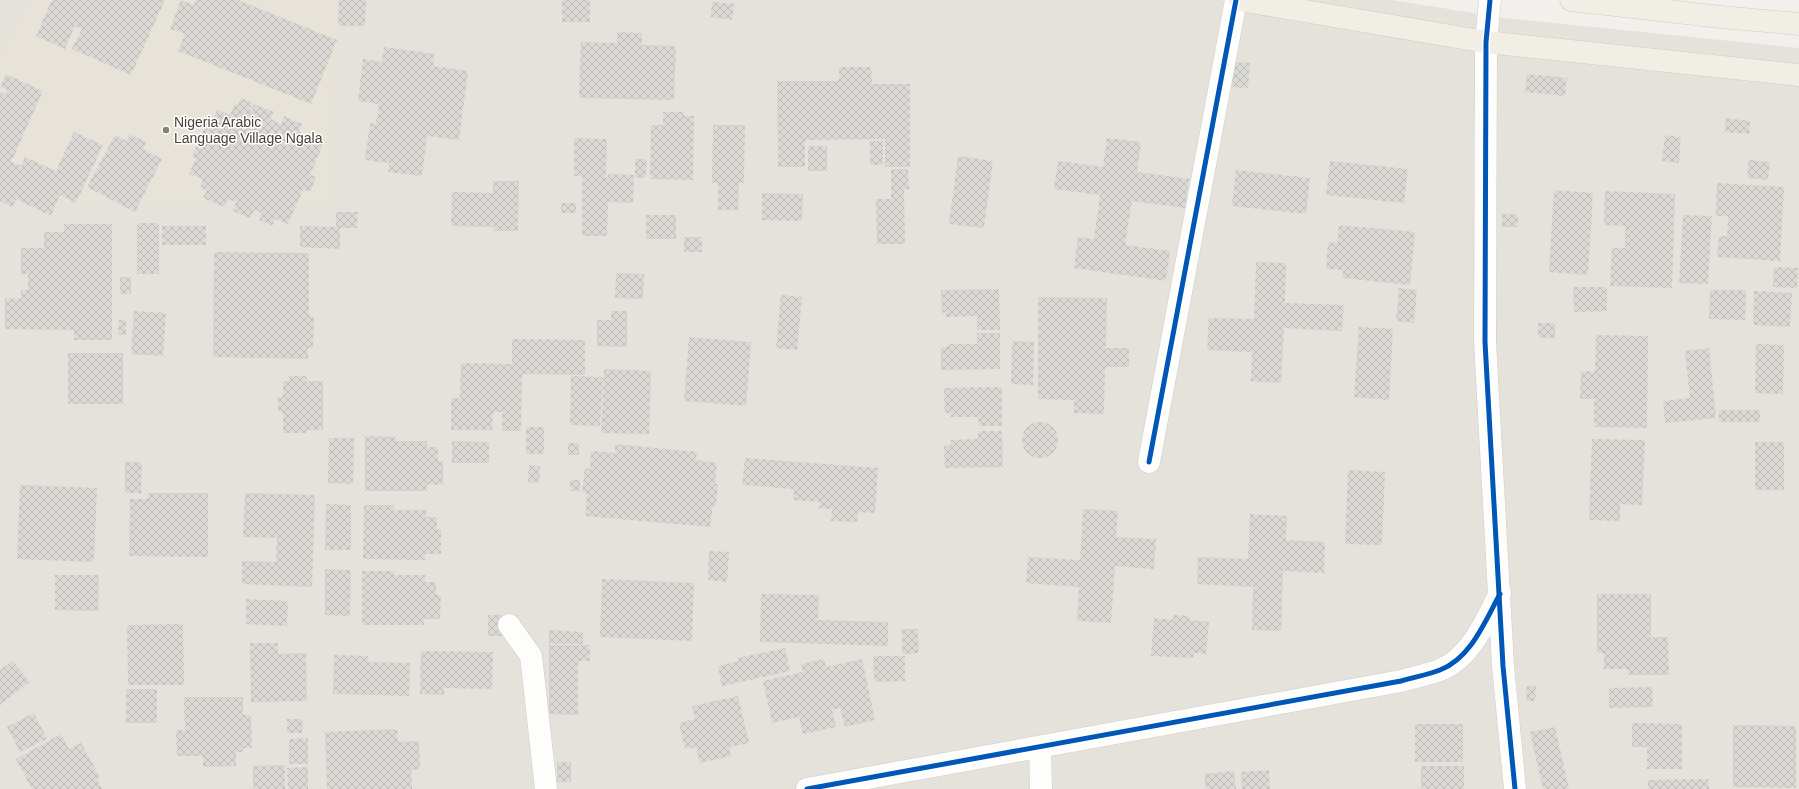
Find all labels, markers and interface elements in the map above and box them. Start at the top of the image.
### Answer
place label: Nigeria Arabic Language Village Ngala [174,114,323,146]
marker: Nigeria Arabic Language Village Ngala [161,125,171,135]

